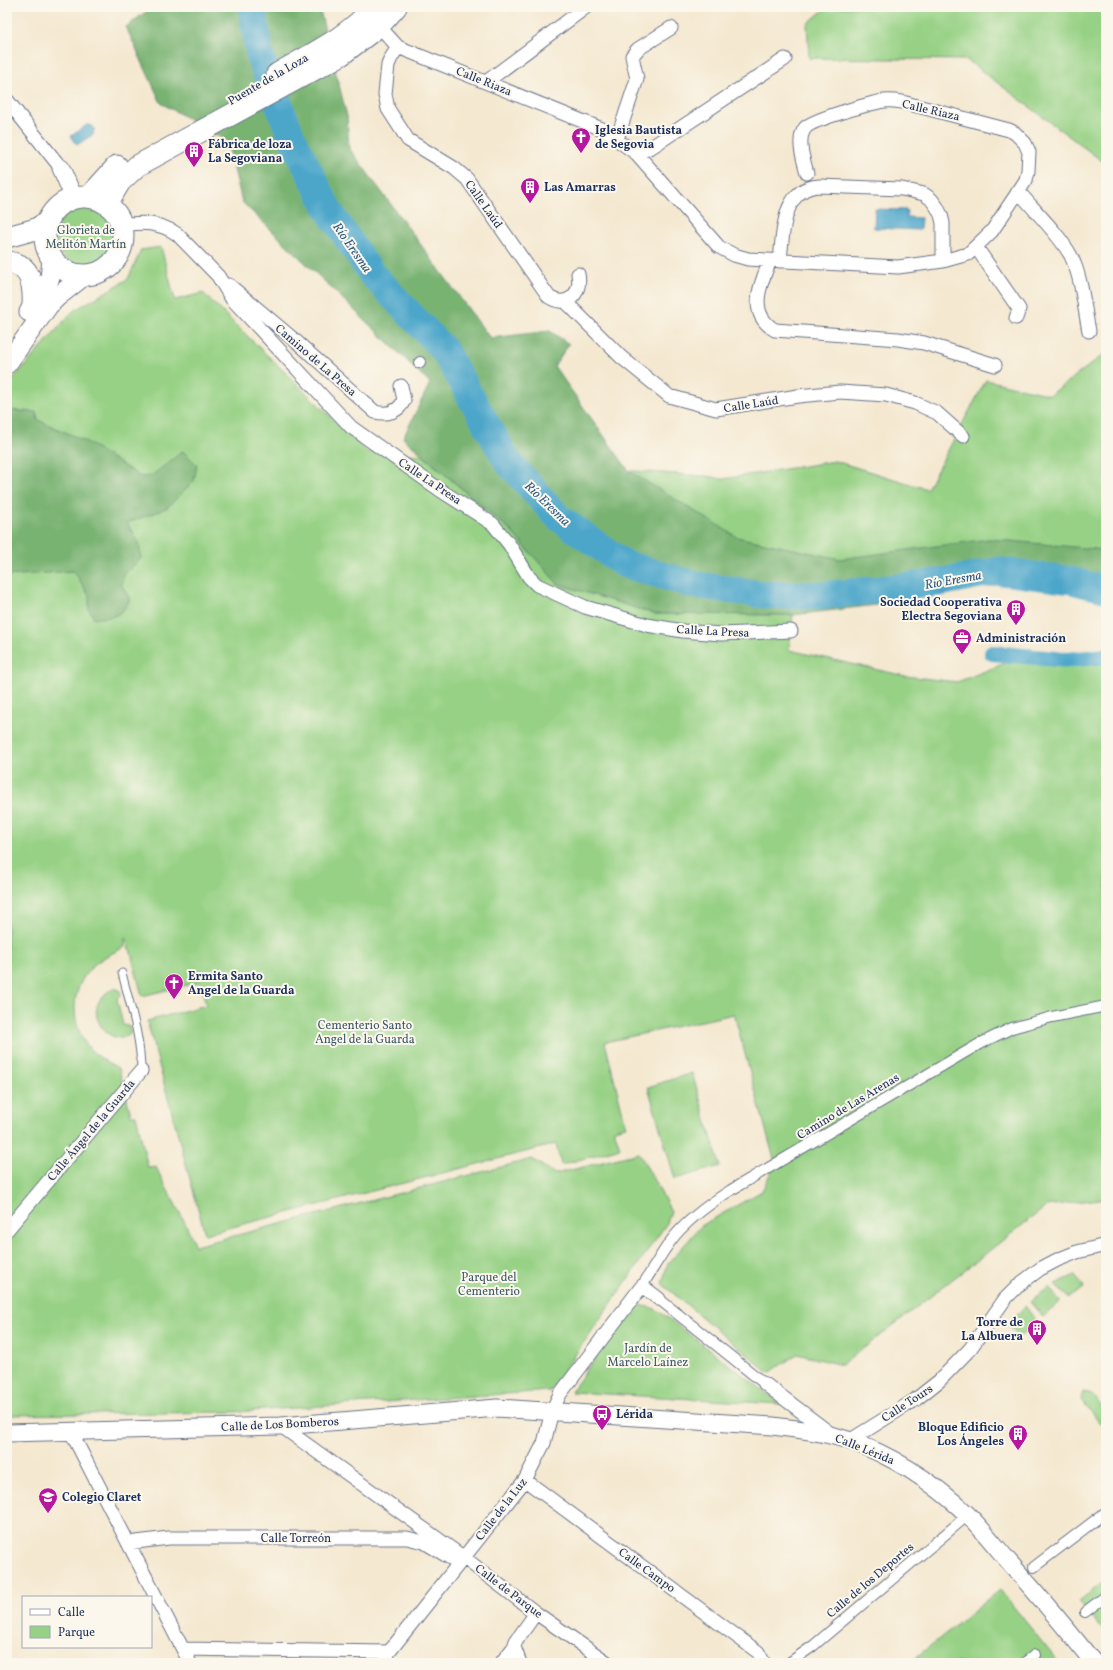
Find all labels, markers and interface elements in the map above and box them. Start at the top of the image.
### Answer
street label: Puente de la Loza [225,50,312,109]
street label: Calle Riaza [453,63,514,100]
street label: Calle Riaza [900,97,961,125]
place label: Iglesia Bautista de Segovia [595,123,683,153]
church icon: Iglesia Bautista de Segovia [570,126,592,154]
place label: Fábrica de loza La Segoviana [208,137,292,167]
building icon: Fábrica de loza La Segoviana [183,140,205,168]
building icon: Las Amarras [519,176,541,204]
street label: Calle Laúd [461,177,506,232]
place label: Las Amarras [544,180,616,196]
water label: Río Eresma [328,219,375,277]
park label: Glorieta de Melitón Martín [45,223,127,253]
street label: Camino de La Presa [271,321,359,401]
street label: Calle Laúd [723,393,780,417]
street label: Calle La Presa [395,455,464,509]
water label: Río Eresma [520,478,574,531]
water label: Río Eresma [924,567,983,595]
place label: Sociedad Cooperativa Electra Segoviana [880,595,1002,625]
building icon: Sociedad Cooperativa Electra Segoviana [1005,598,1027,626]
street label: Calle La Presa [676,622,750,642]
office icon: Administración [951,627,973,655]
place label: Administración [976,631,1066,647]
place label: Ermita Santo Angel de la Guarda [188,969,295,999]
church icon: Ermita Santo Angel de la Guarda [163,972,185,1000]
park label: Cementerio Santo Angel de la Guarda [315,1018,415,1048]
street label: Camino de Las Arenas [794,1070,903,1144]
street label: Calle Ángel de la Guarda [44,1076,139,1185]
park label: Parque del Cementerio [458,1270,520,1300]
place label: Torre de La Albuera [961,1315,1023,1345]
building icon: Torre de La Albuera [1026,1318,1048,1346]
park label: Jardín de Marcelo Laínez [608,1341,688,1371]
street label: Calle Tours [879,1381,936,1426]
bus stop icon: Lérida [591,1403,613,1431]
place label: Lérida [616,1407,653,1423]
street label: Calle de Los Bomberos [221,1414,339,1436]
place label: Bloque Edificio Los Ángeles [918,1420,1004,1450]
building icon: Bloque Edificio Los Ángeles [1007,1423,1029,1451]
street label: Calle Lérida [832,1431,897,1469]
street label: Calle de la Luz [472,1475,531,1544]
school or university icon: Colegio Claret [37,1486,59,1514]
place label: Colegio Claret [62,1490,142,1506]
street label: Calle Torreón [261,1531,331,1547]
street label: Calle de los Deportes [824,1540,918,1622]
street label: Calle Campo [615,1545,678,1597]
street label: Calle de Parque [471,1561,546,1623]
legend [22,1596,152,1648]
text: Calle [58,1605,85,1621]
text: Parque [58,1625,95,1641]

